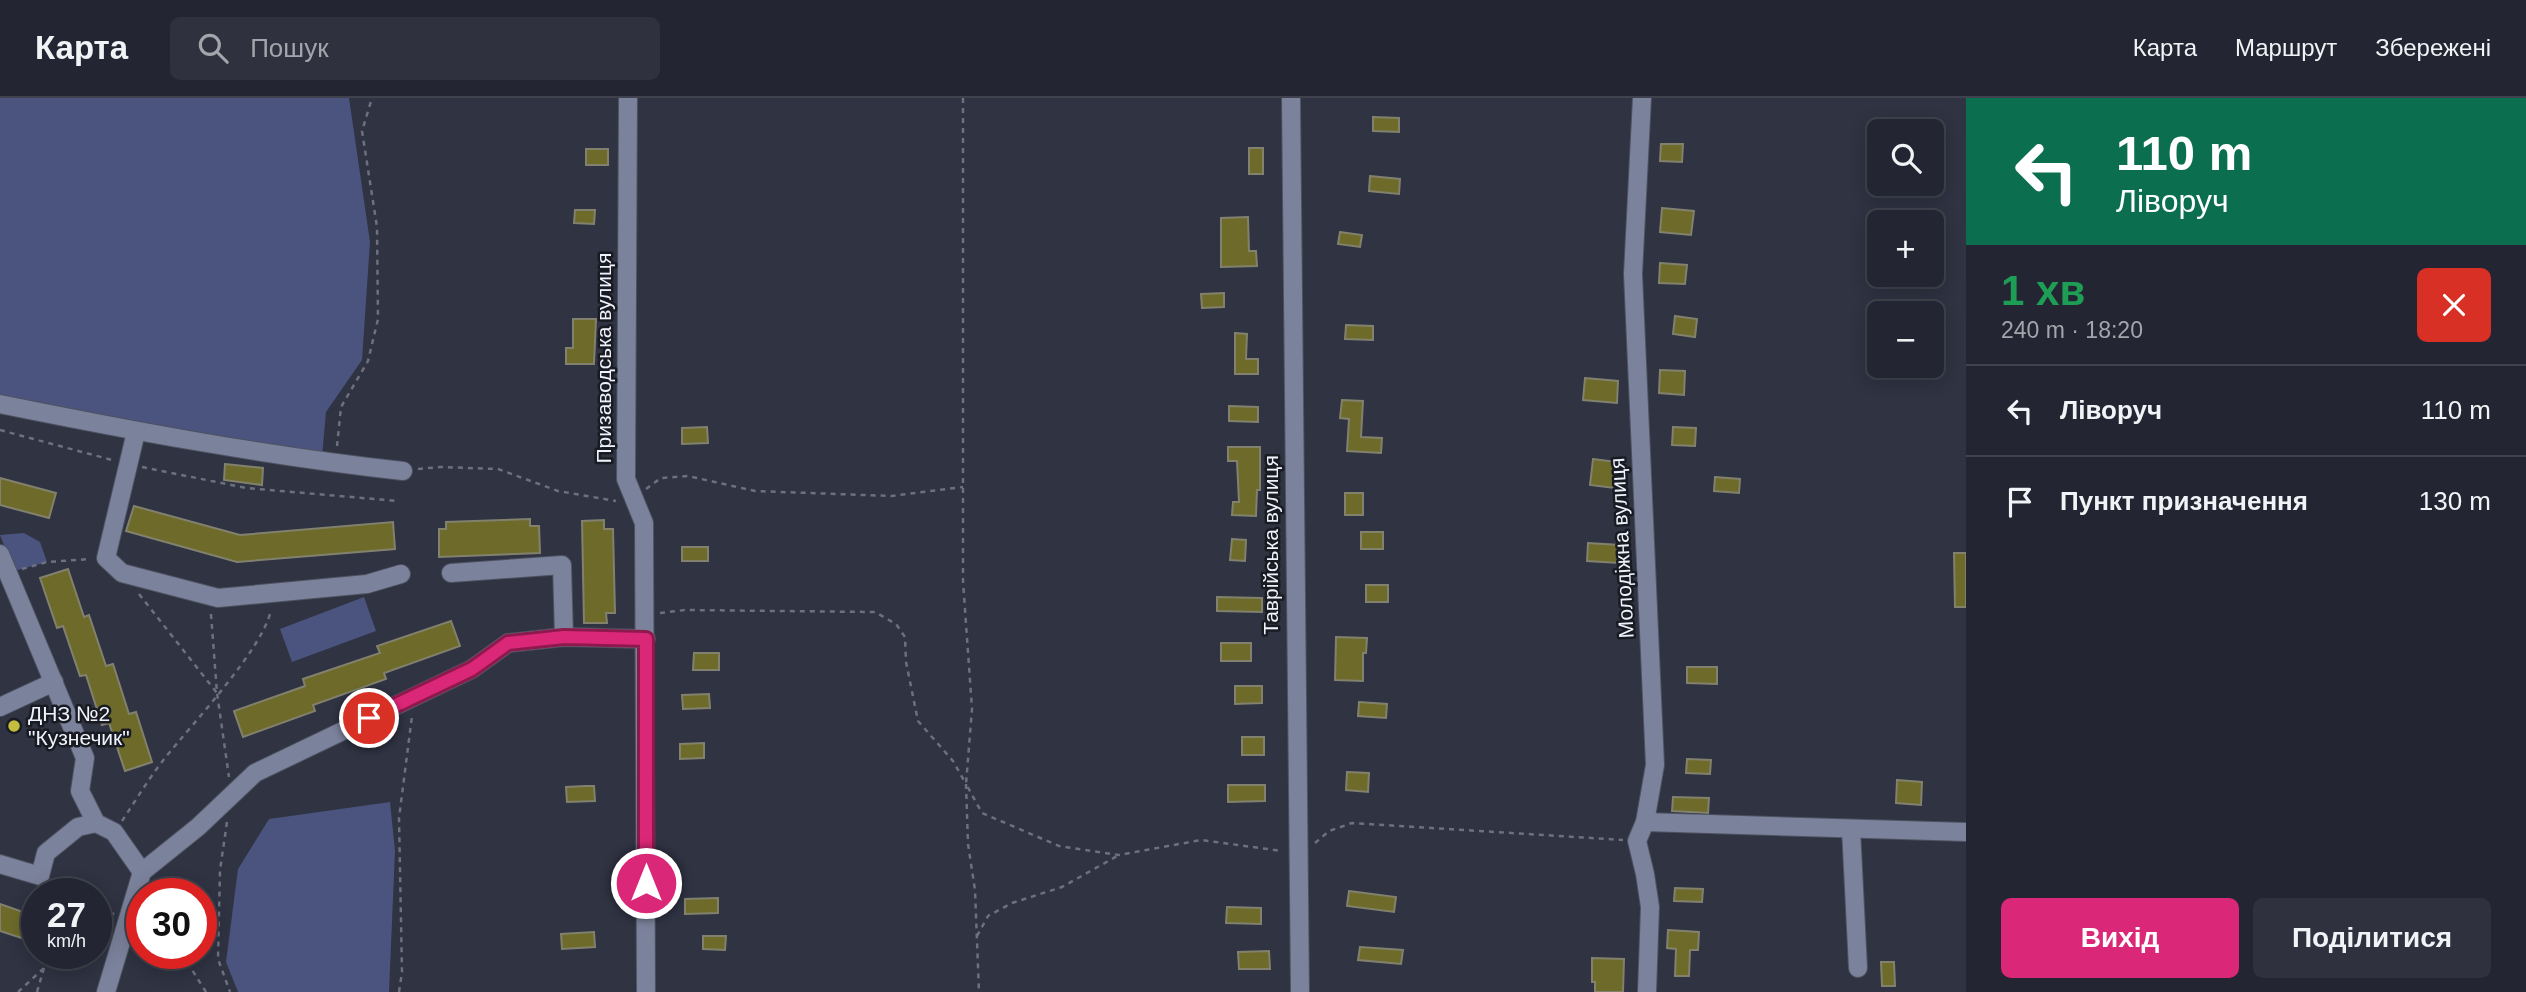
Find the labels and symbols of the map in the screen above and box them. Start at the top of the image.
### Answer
street label: Призаводська вулиця [592,253,615,463]
street label: Таврійська вулиця [1259,455,1282,635]
street label: Молодіжна вулиця [1605,457,1638,639]
pin [339,688,399,748]
place label: ДНЗ №2 "Кузнечик" [28,702,130,749]
marker: ДНЗ №2 "Кузнечик" [6,718,22,734]
position arrow [609,846,683,920]
speed limit sign: 30 [126,878,217,969]

